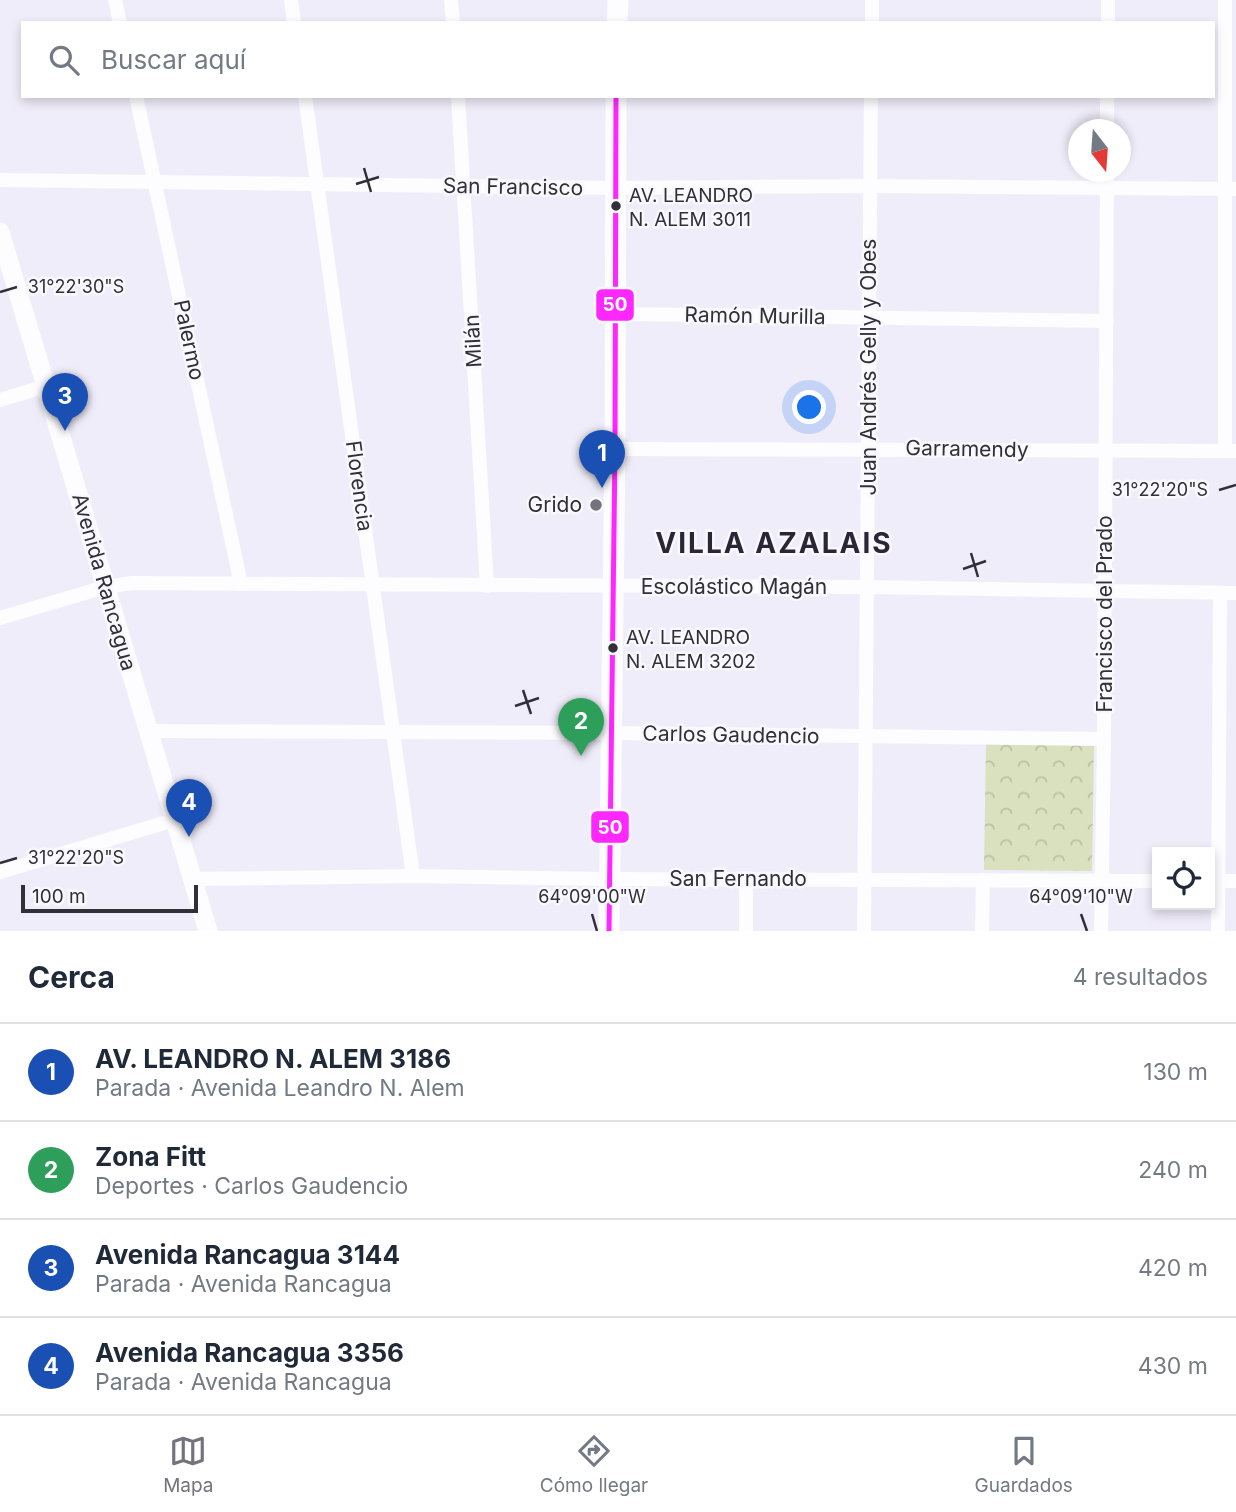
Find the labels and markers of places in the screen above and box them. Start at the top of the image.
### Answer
place label: AV. LEANDRO N. ALEM 3011 [629,184,753,231]
marker: AV. LEANDRO N. ALEM 3011 [609,199,623,213]
pin: 3 [42,373,88,431]
pin: 1 [579,430,625,488]
place label: Grido [528,492,582,517]
marker: Grido [588,497,604,513]
place label: AV. LEANDRO N. ALEM 3202 [626,626,756,673]
marker: AV. LEANDRO N. ALEM 3202 [606,641,620,655]
pin: 2 [558,698,604,756]
pin: 4 [166,779,212,837]

